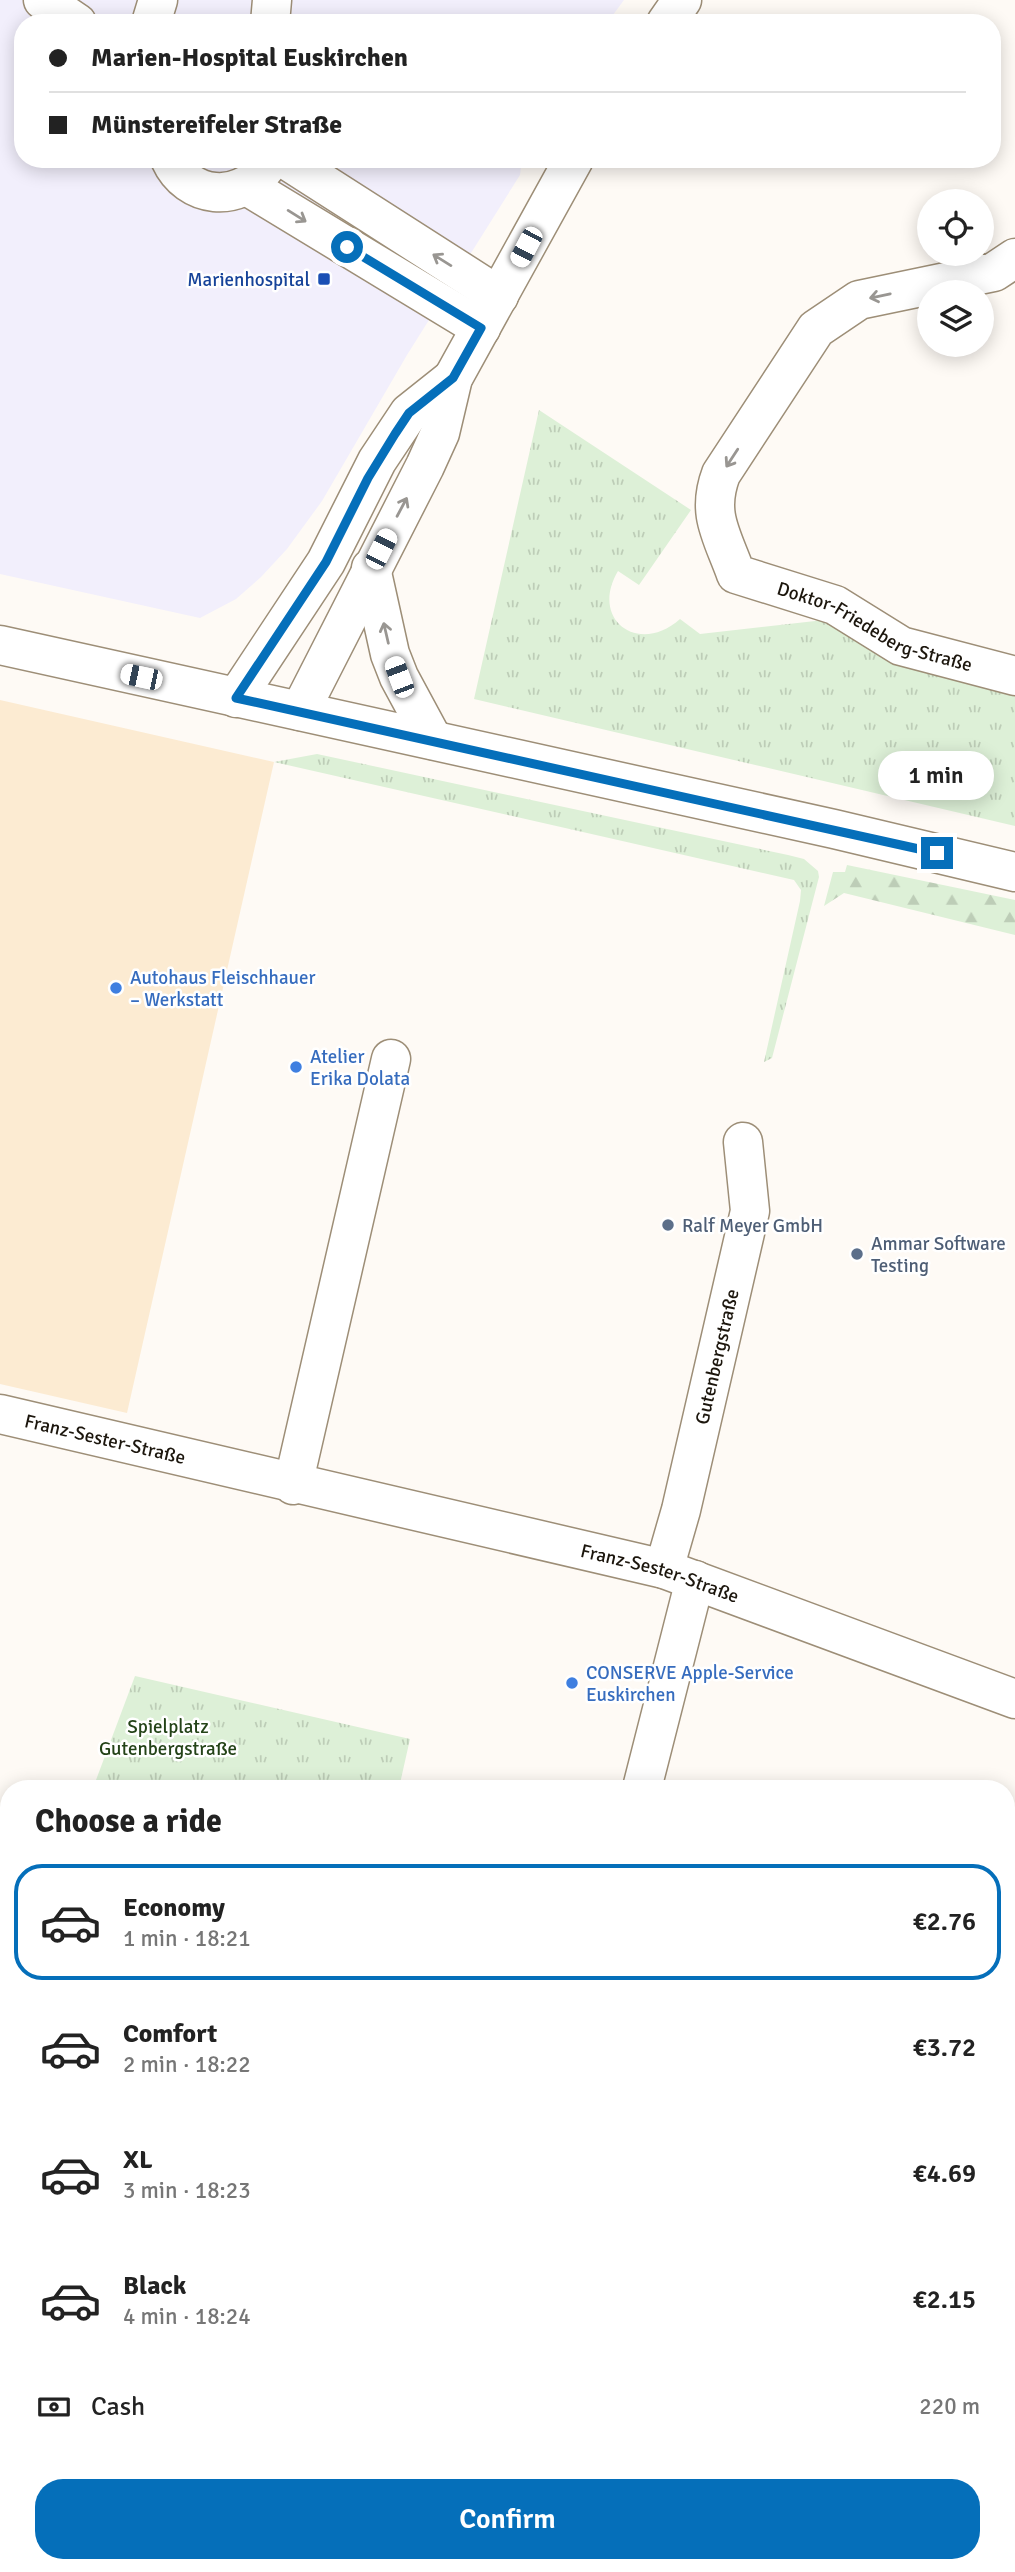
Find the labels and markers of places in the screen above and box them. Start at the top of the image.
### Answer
place label: Marienhospital [187,268,310,292]
marker: Marienhospital [316,271,332,287]
place label: Autohaus Fleischhauer – Werkstatt [130,966,315,1012]
marker: Autohaus Fleischhauer – Werkstatt [108,980,124,996]
place label: Atelier Erika Dolata [310,1045,410,1091]
marker: Atelier Erika Dolata [288,1059,304,1075]
place label: Ralf Meyer GmbH [682,1214,823,1238]
marker: Ralf Meyer GmbH [660,1217,676,1233]
place label: Ammar Software Testing [871,1232,1006,1278]
marker: Ammar Software Testing [849,1246,865,1262]
place label: CONSERVE Apple-Service Euskirchen [586,1661,794,1707]
marker: CONSERVE Apple-Service Euskirchen [564,1675,580,1691]

